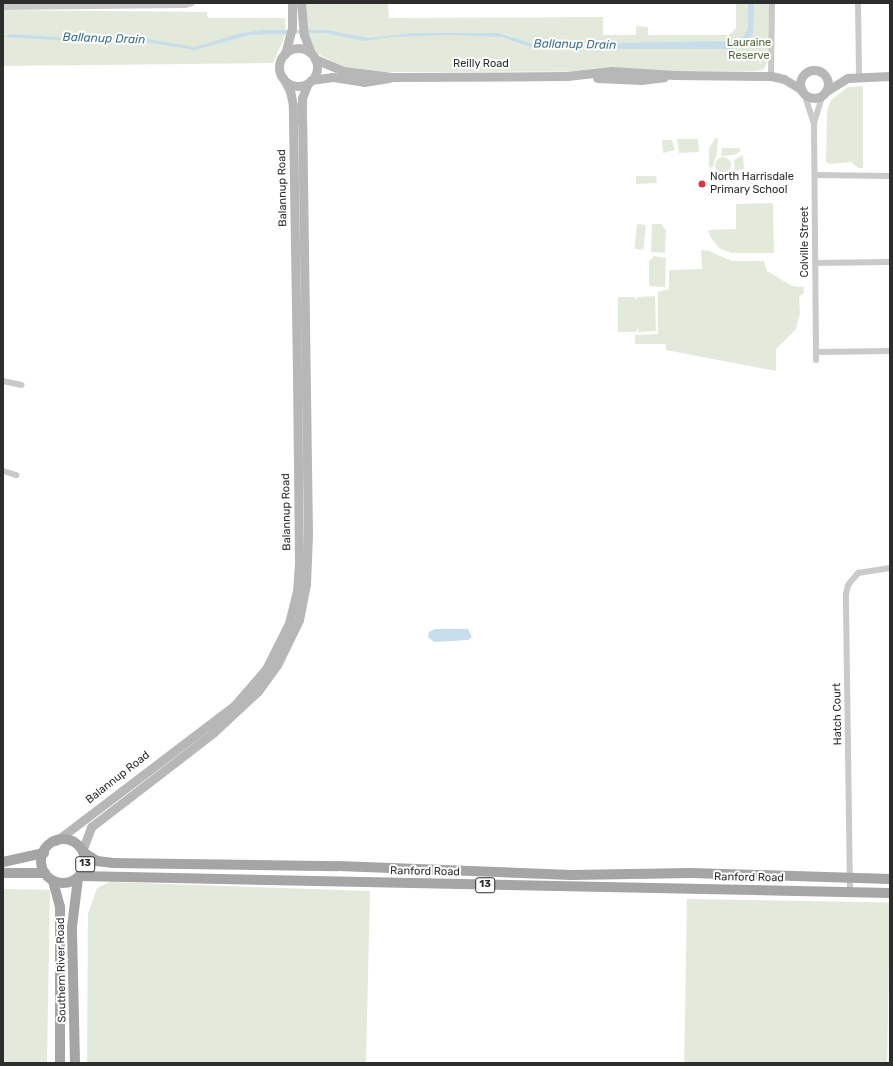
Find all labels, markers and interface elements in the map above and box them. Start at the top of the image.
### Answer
water label: Ballanup Drain [62,30,146,48]
water label: Ballanup Drain [534,37,616,53]
park label: Lauraine Reserve [727,37,771,63]
street label: Reilly Road [453,57,509,71]
street label: Balannup Road [276,149,290,227]
place label: North Harrisdale Primary School [710,171,794,197]
marker: North Harrisdale Primary School [697,179,707,189]
street label: Colville Street [798,206,812,278]
street label: Balannup Road [280,473,294,551]
street label: Hatch Court [831,683,845,745]
street label: Balannup Road [83,749,153,807]
road number: 13 [75,856,95,872]
street label: Ranford Road [390,865,460,879]
street label: Ranford Road [714,871,784,885]
road number: 13 [475,877,495,893]
street label: Southern River Road [54,917,70,1023]

